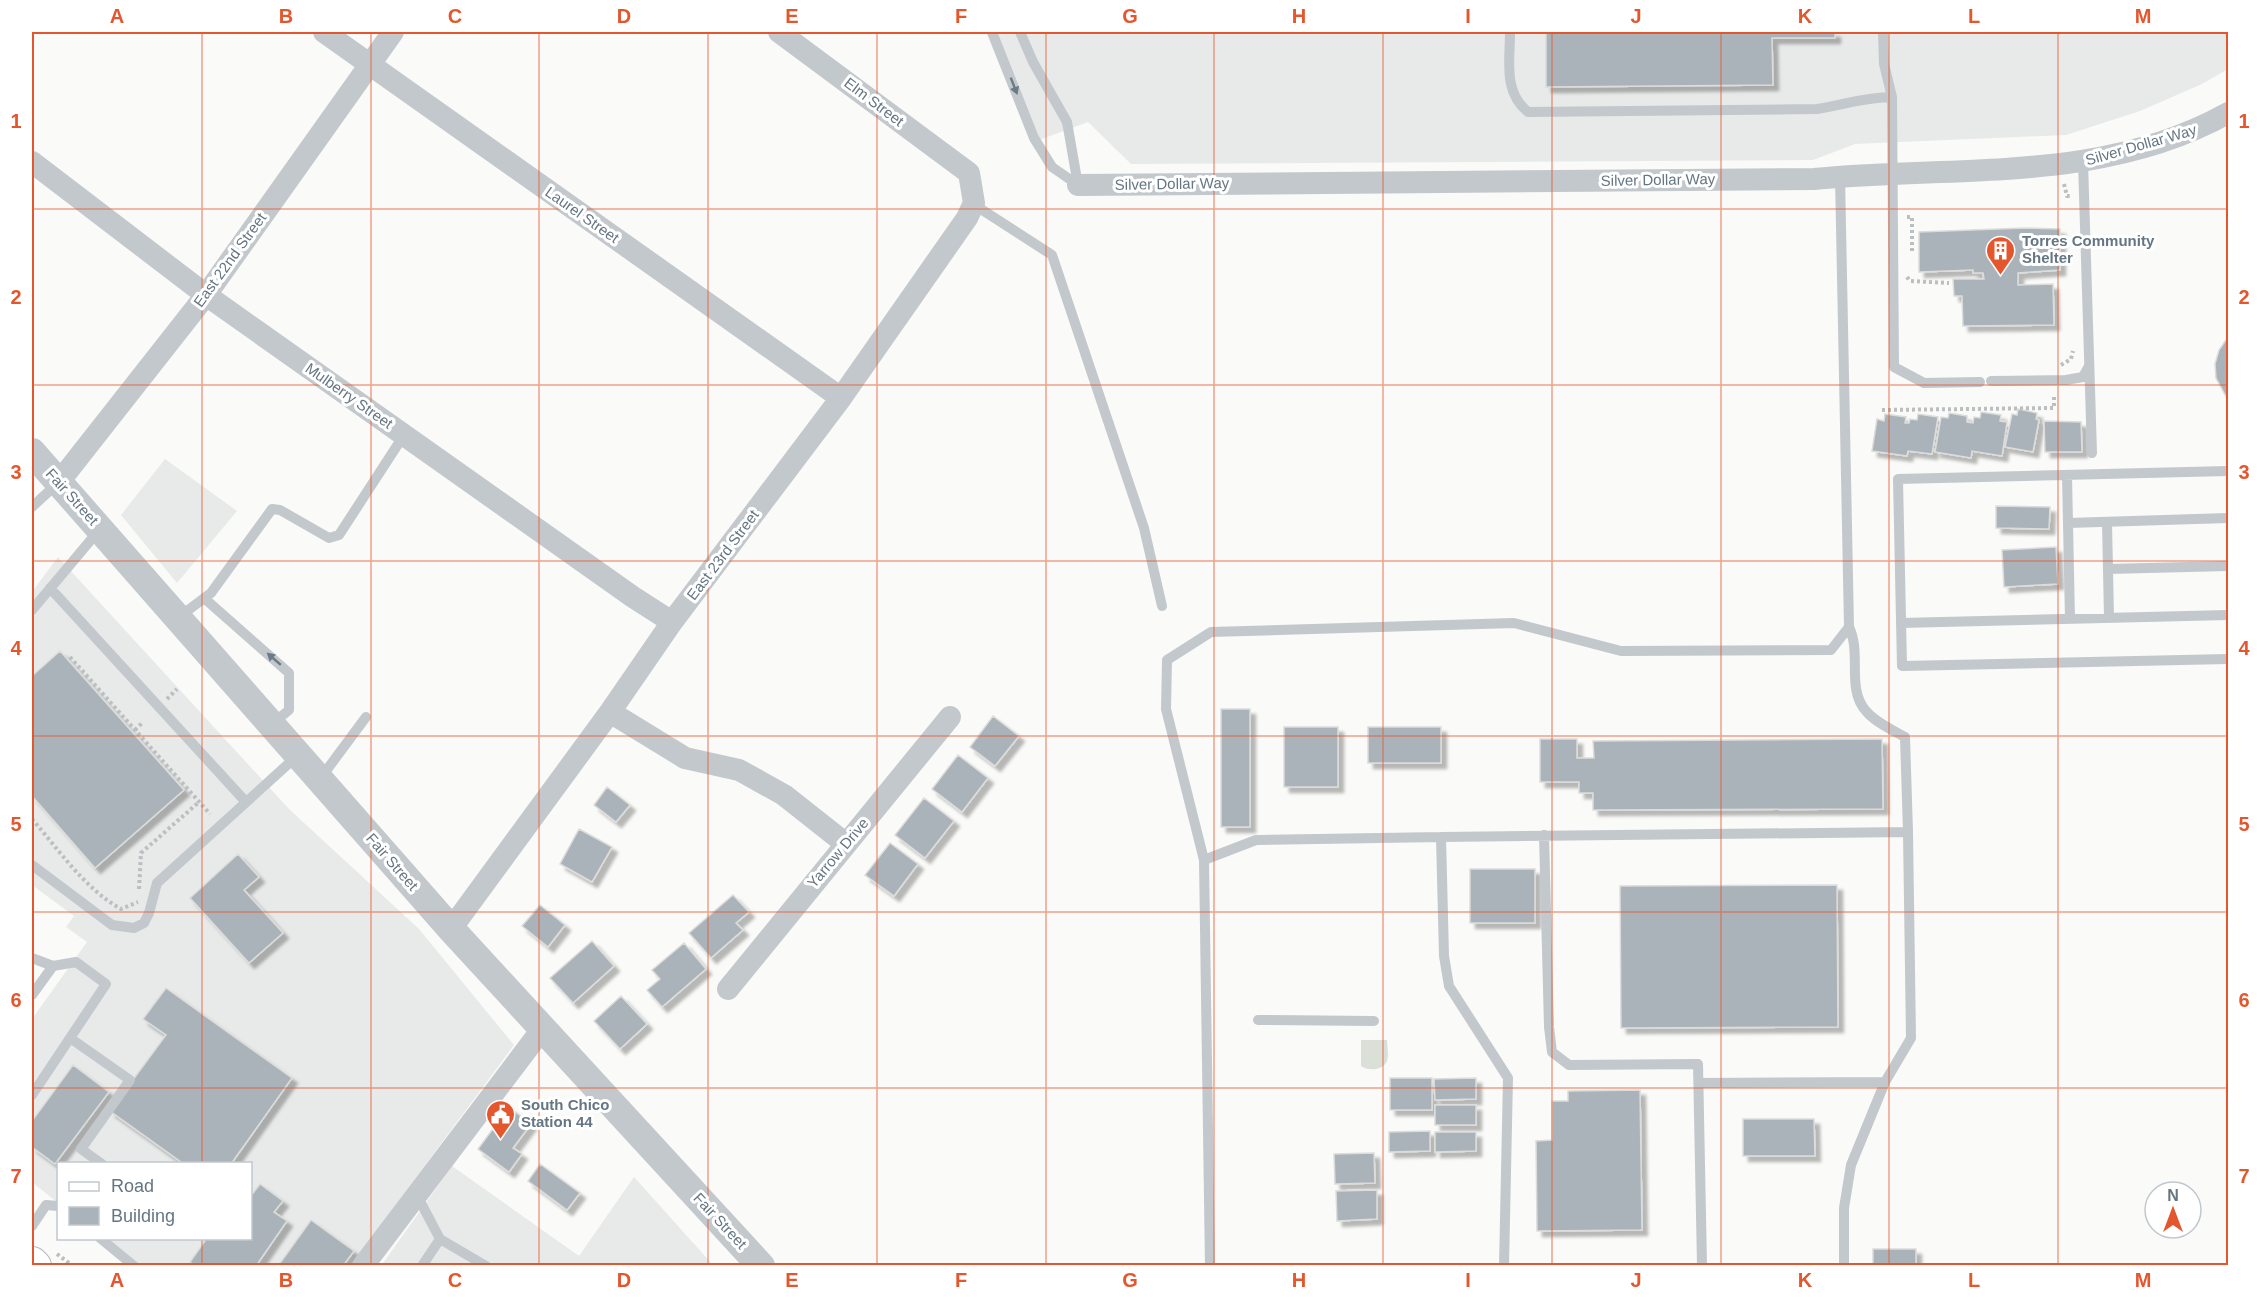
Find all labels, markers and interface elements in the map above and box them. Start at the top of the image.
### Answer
text: A [110,5,124,27]
text: B [279,5,293,27]
text: C [448,5,462,27]
text: D [617,5,631,27]
text: E [785,5,799,27]
text: F [955,5,967,27]
text: G [1122,5,1138,27]
text: H [1292,5,1306,27]
text: I [1465,5,1471,27]
text: J [1630,5,1642,27]
text: K [1798,5,1813,27]
text: L [1968,5,1980,27]
text: M [2135,5,2151,27]
street label: Elm Street [841,74,908,130]
one-way arrow [1010,77,1019,95]
text: 1 [10,110,22,132]
text: 1 [2238,110,2250,132]
street label: Silver Dollar Way [2084,120,2199,168]
street label: Silver Dollar Way [1601,170,1716,189]
street label: Silver Dollar Way [1115,174,1230,193]
street label: Laurel Street [542,183,623,247]
street label: East 22nd Street [190,209,270,310]
place label: Torres Community Shelter [2022,232,2155,266]
building icon: Torres Community Shelter [1985,234,2017,276]
text: 2 [10,286,22,308]
text: 2 [2238,286,2250,308]
street label: Mulberry Street [302,359,397,432]
text: 3 [10,461,22,483]
text: 3 [2238,461,2250,483]
street label: Fair Street [43,465,103,529]
street label: East 23rd Street [683,506,763,603]
text: 4 [10,637,22,659]
text: 4 [2238,637,2250,659]
one-way arrow [267,653,282,666]
text: 5 [10,813,22,835]
text: 5 [2238,813,2250,835]
street label: Yarrow Drive [804,814,872,891]
street label: Fair Street [363,830,422,894]
text: 6 [10,989,22,1011]
text: 6 [2238,989,2250,1011]
place label: South Chico Station 44 [521,1096,609,1130]
public building icon: South Chico Station 44 [484,1098,516,1140]
legend [57,1162,252,1240]
text: 7 [10,1165,22,1187]
text: 7 [2238,1165,2250,1187]
text: Road [111,1176,154,1196]
north arrow [2143,1180,2203,1240]
text: N [2167,1187,2179,1204]
street label: Fair Street [690,1189,751,1253]
text: Building [111,1206,175,1226]
text: A [110,1269,124,1291]
text: B [279,1269,293,1291]
text: C [448,1269,462,1291]
text: D [617,1269,631,1291]
text: E [785,1269,799,1291]
text: F [955,1269,967,1291]
text: G [1122,1269,1138,1291]
text: H [1292,1269,1306,1291]
text: I [1465,1269,1471,1291]
text: J [1630,1269,1642,1291]
text: K [1798,1269,1813,1291]
text: L [1968,1269,1980,1291]
text: M [2135,1269,2151,1291]

